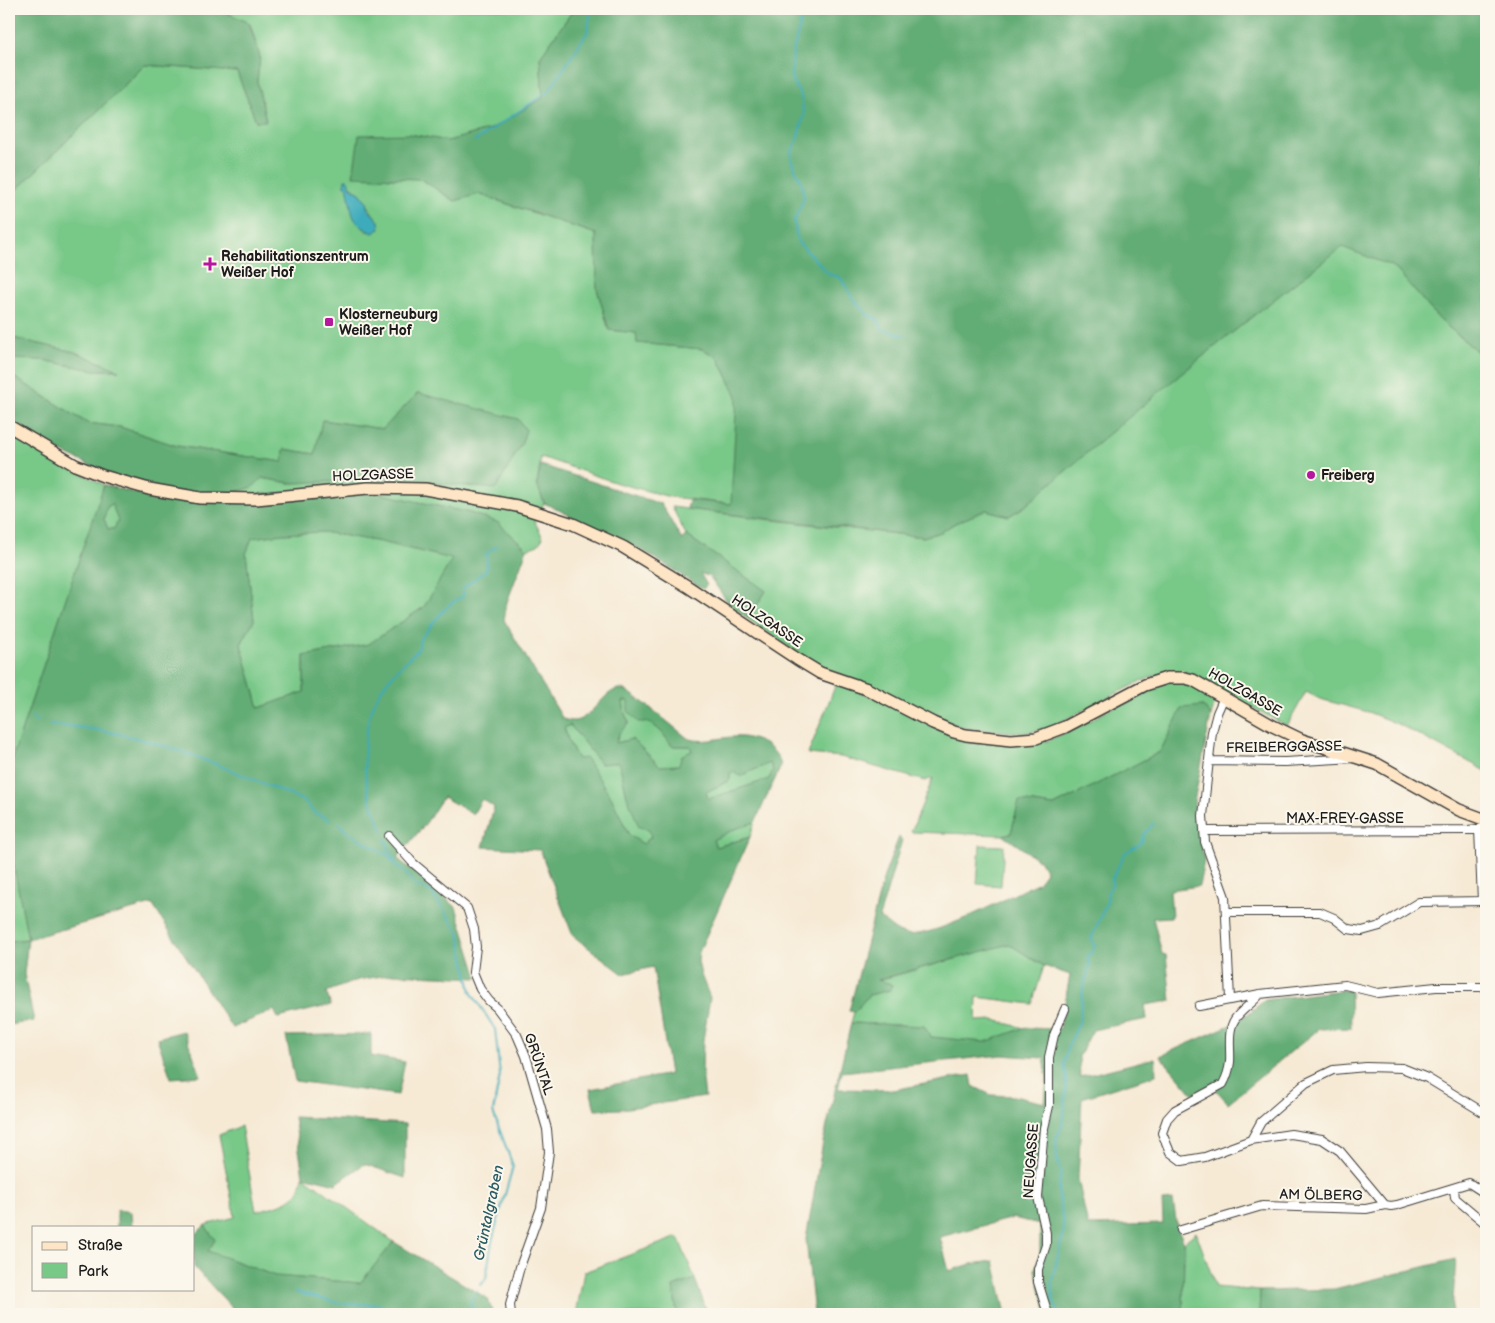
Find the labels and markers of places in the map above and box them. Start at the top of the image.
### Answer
place label: Rehabilitationszentrum Weißer Hof [221,248,369,281]
marker: Rehabilitationszentrum Weißer Hof [203,257,217,271]
place label: Klosterneuburg Weißer Hof [339,306,438,339]
marker: Klosterneuburg Weißer Hof [323,316,335,328]
place label: Freiberg [1321,467,1375,484]
marker: Freiberg [1305,469,1317,481]

